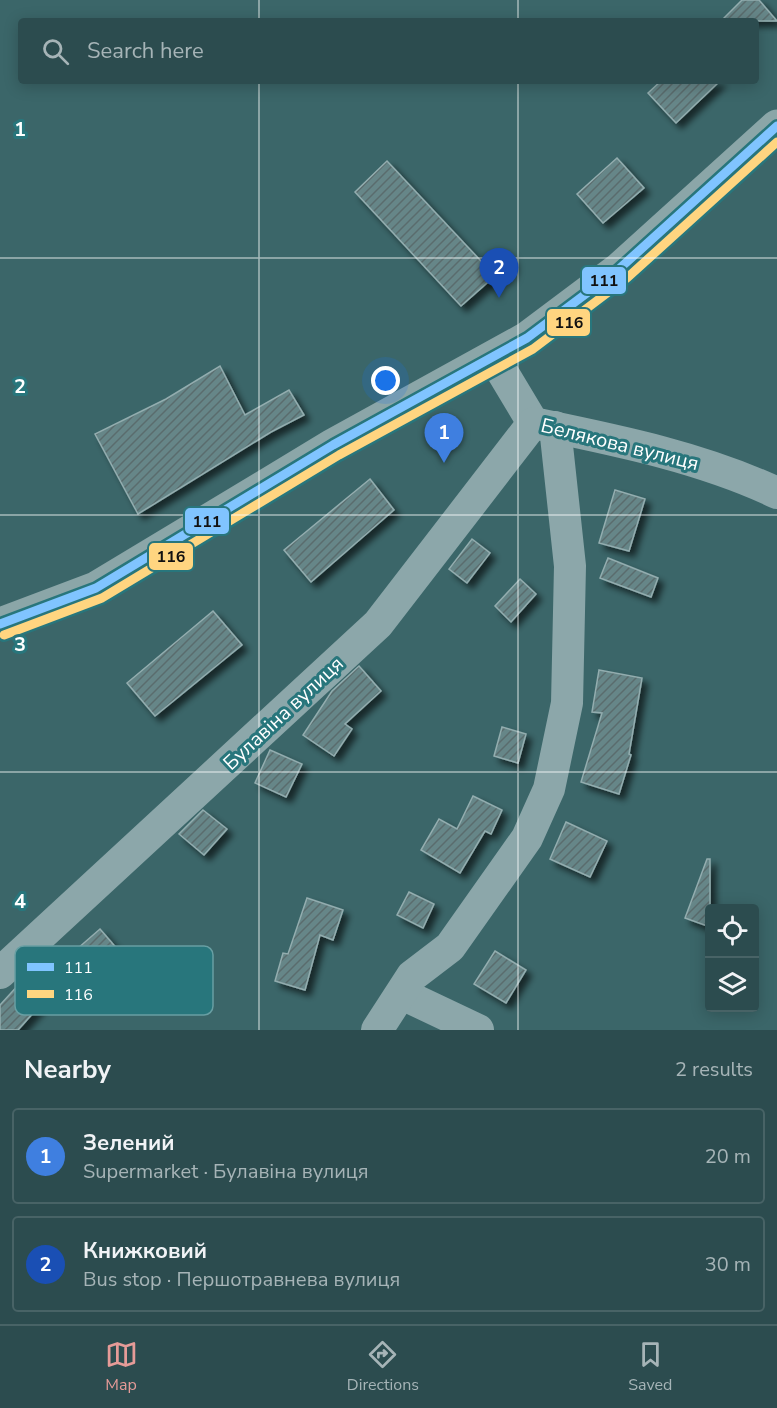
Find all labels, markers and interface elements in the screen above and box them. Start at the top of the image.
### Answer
search box [18,18,759,84]
icon: search [39,35,72,68]
text: Search here [87,36,204,66]
text: 1 [14,116,26,143]
pin: 2 [480,248,518,298]
line badge: 111 [581,266,627,295]
text: 111 [590,270,618,292]
line badge: 116 [546,308,591,337]
text: 116 [555,312,583,334]
your location [371,366,400,395]
text: 2 [14,373,26,400]
street label: Белякова вулиця [538,412,702,477]
pin: 1 [424,414,464,463]
line badge: 111 [184,507,230,535]
text: 111 [193,511,221,533]
line badge: 116 [148,542,194,571]
text: 116 [157,546,185,568]
text: 3 [14,631,26,658]
street label: Булавіна вулиця [217,650,349,776]
text: 4 [14,888,26,915]
map controls [705,904,759,1012]
button: locate [705,904,759,958]
legend [15,946,213,1015]
text: 111 [64,957,93,979]
button: layers [705,958,759,1012]
text: 116 [64,984,93,1006]
text: Nearby [24,1052,111,1087]
text: 2 results [675,1056,753,1083]
text: Зелений [83,1128,175,1158]
text: 1 [40,1143,52,1170]
text: 20 m [705,1143,751,1170]
text: Supermarket · Булавіна вулиця [83,1158,369,1185]
text: Книжковий [83,1236,207,1266]
text: 2 [40,1251,52,1278]
text: 30 m [705,1251,751,1278]
text: Bus stop · Першотравнева вулиця [83,1266,400,1293]
tab: Map [105,1338,138,1396]
tab: Directions [347,1338,419,1396]
tab: Saved [628,1338,672,1396]

